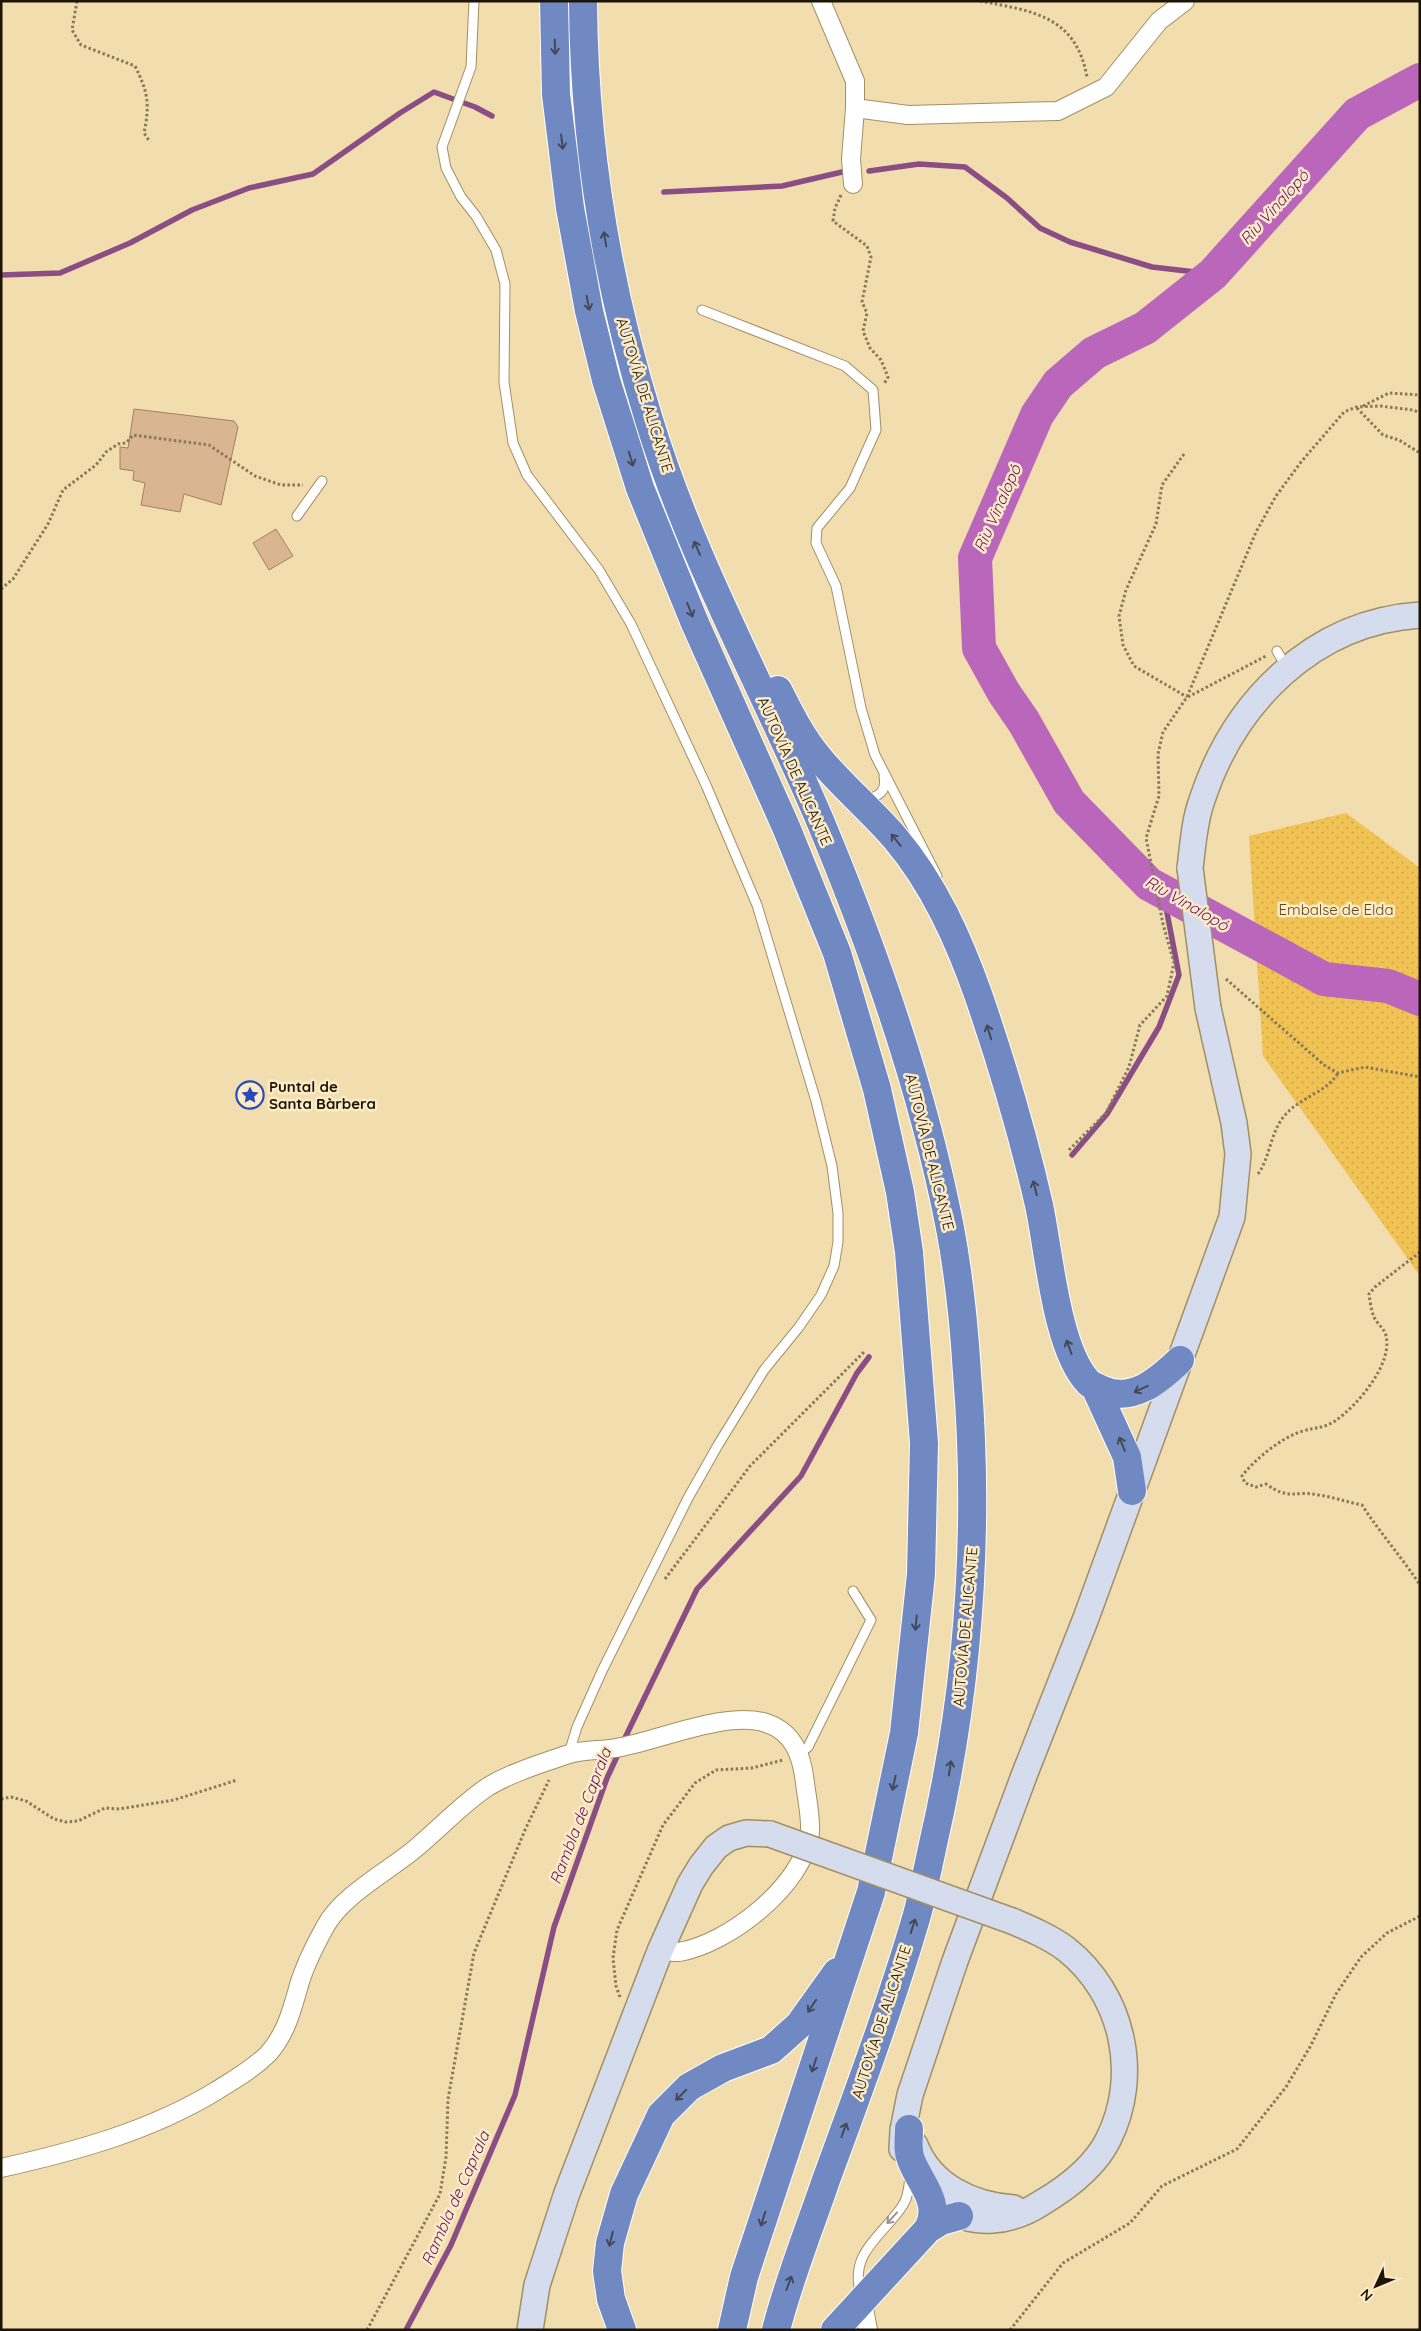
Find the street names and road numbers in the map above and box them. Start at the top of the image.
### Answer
street label: AUTOVÍA DE ALICANTE [612,315,678,475]
street label: AUTOVÍA DE ALICANTE [754,694,836,848]
street label: AUTOVÍA DE ALICANTE [901,1072,959,1232]
street label: AUTOVÍA DE ALICANTE [949,1546,981,1708]
street label: AUTOVÍA DE ALICANTE [847,1943,915,2101]

